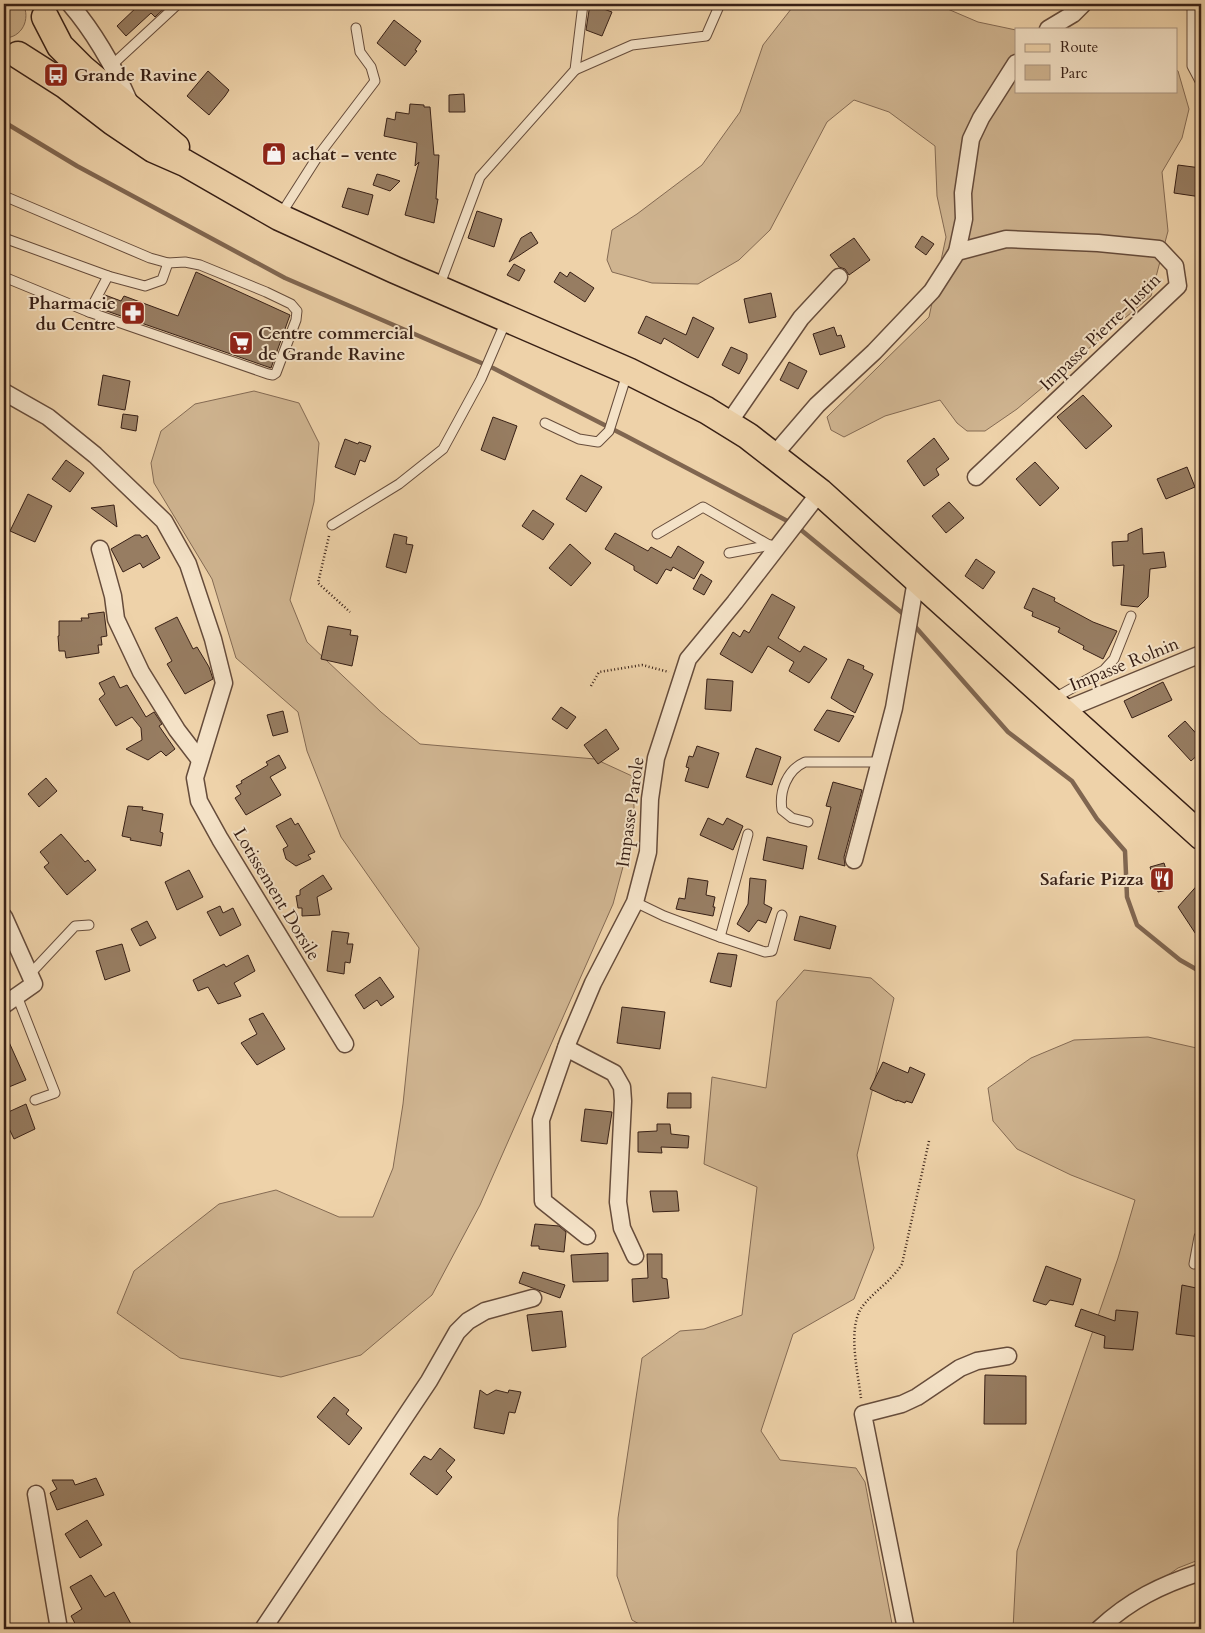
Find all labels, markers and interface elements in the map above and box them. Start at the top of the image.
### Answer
legend [1015,28,1178,92]
text: Route [1060,37,1098,57]
bus stop icon: Grande Ravine [43,62,69,88]
place label: Grande Ravine [74,63,198,88]
text: Parc [1060,63,1088,83]
shop icon: achat - vente [261,141,287,167]
place label: achat - vente [292,142,398,167]
street label: Impasse Pierre-Justin [1034,267,1167,397]
place label: Pharmacie du Centre [28,291,116,337]
pharmacy icon: Pharmacie du Centre [120,300,146,326]
place label: Centre commercial de Grande Ravine [258,321,414,367]
supermarket icon: Centre commercial de Grande Ravine [228,330,254,356]
street label: Impasse Rolnin [1066,631,1183,698]
street label: Impasse Parole [610,755,651,869]
street label: Lotissement Dorsile [227,823,326,965]
restaurant icon: Safarie Pizza [1149,866,1175,892]
place label: Safarie Pizza [1040,867,1144,892]

